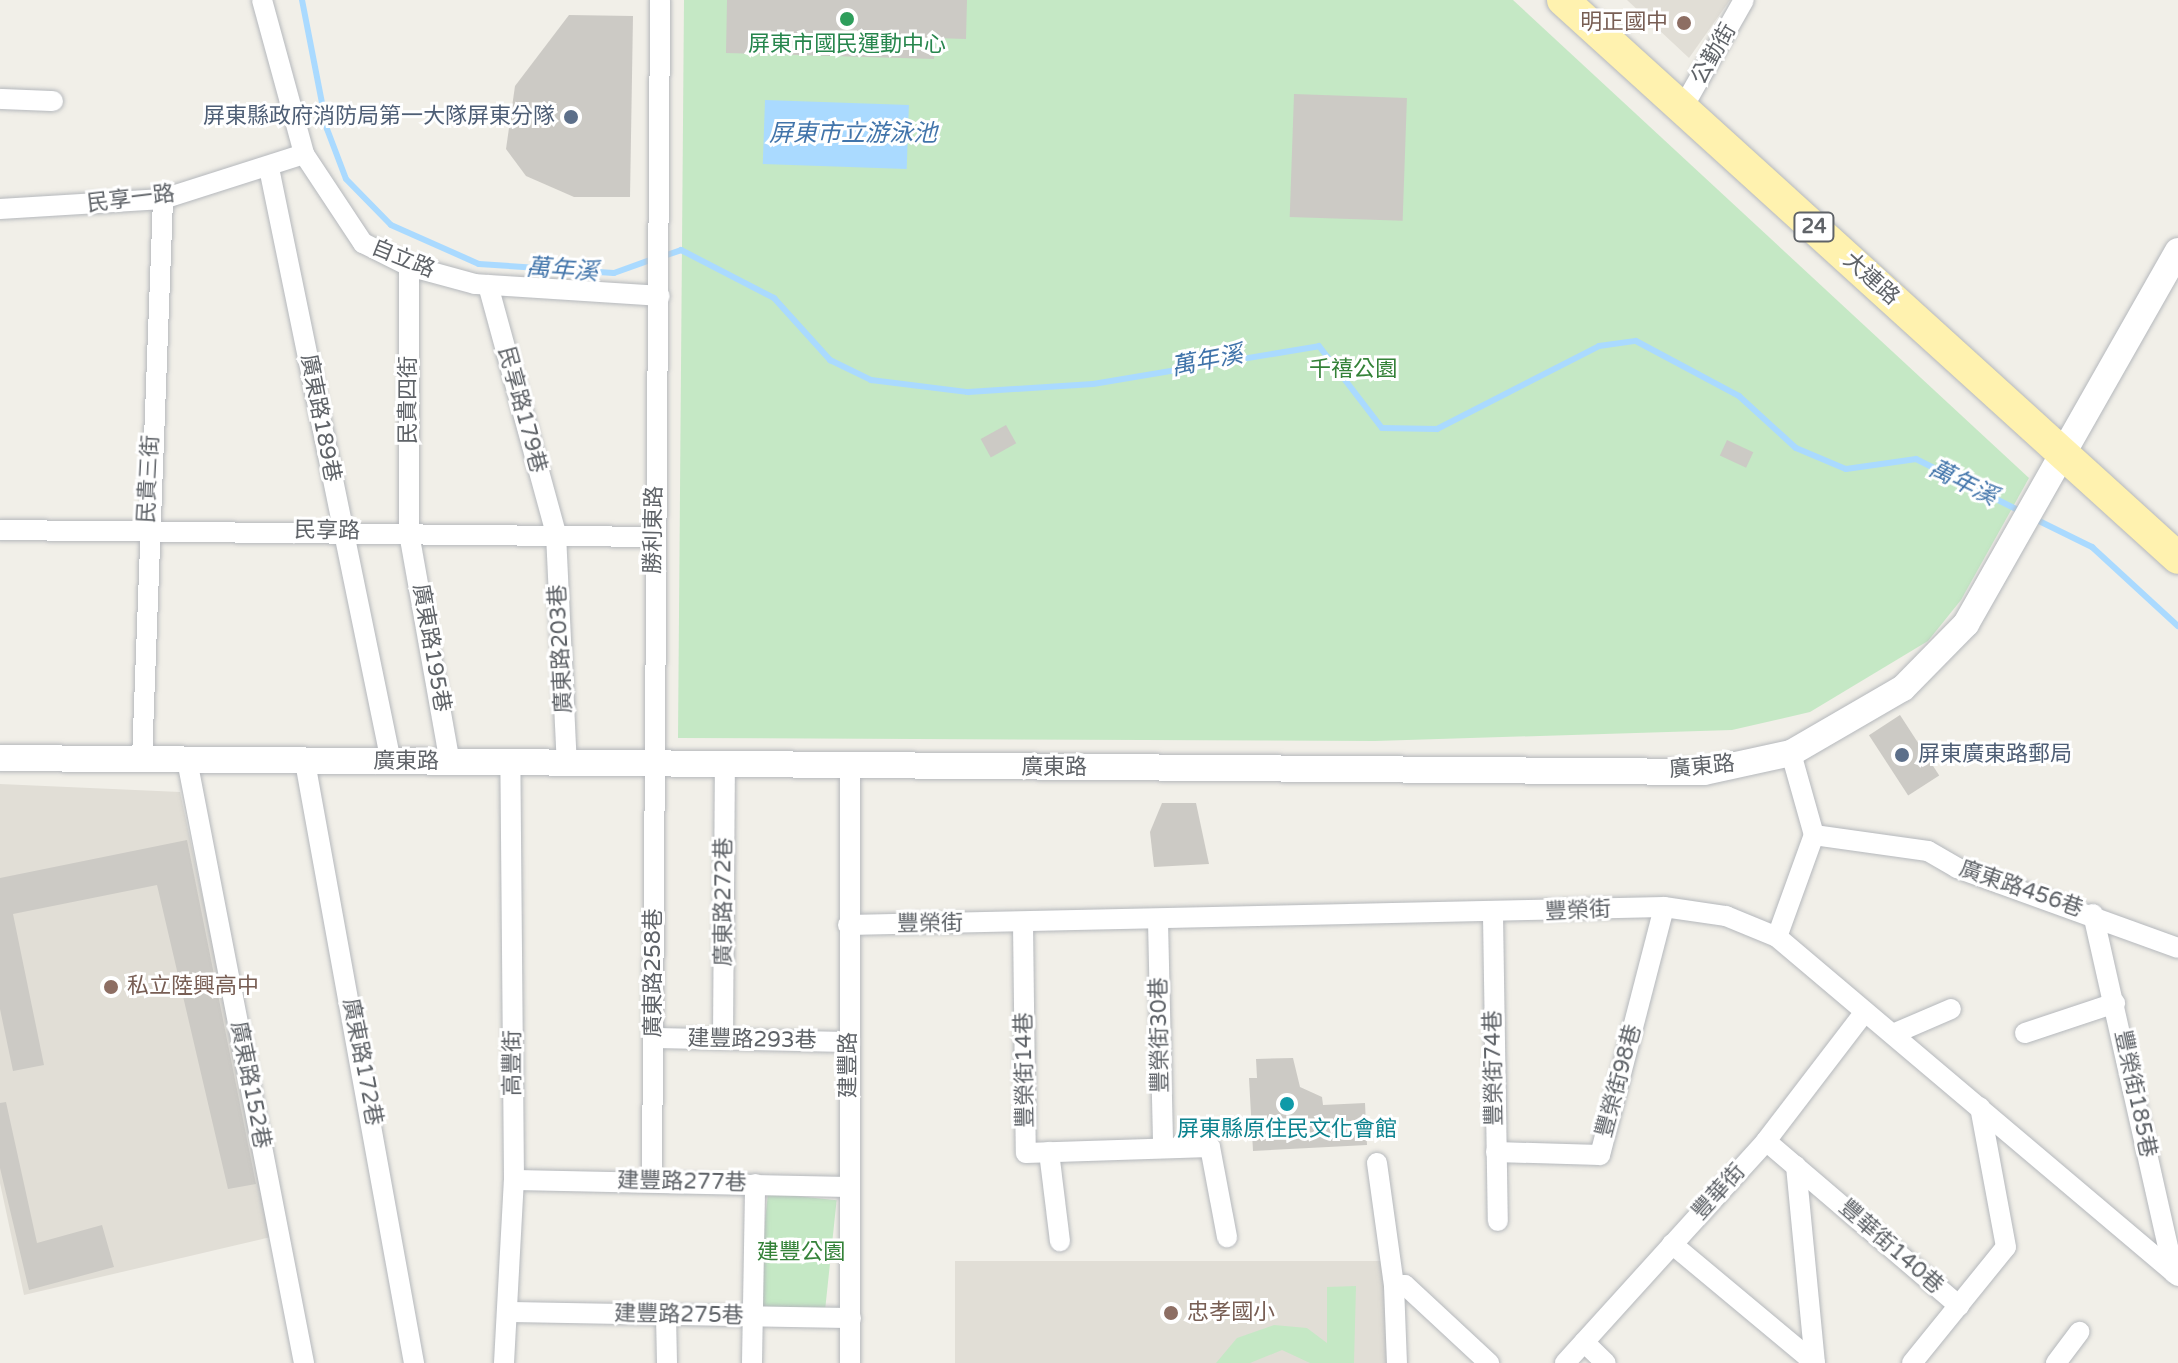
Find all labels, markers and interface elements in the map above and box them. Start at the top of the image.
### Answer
marker: 屏東市國民運動中心 [838,10,856,28]
place label: 明正國中 [1580,10,1668,36]
marker: 明正國中 [1675,14,1693,32]
street label: 公勤街 [1686,19,1742,89]
place label: 屏東市國民運動中心 [748,32,946,58]
place label: 屏東縣政府消防局第一大隊屏東分隊 [203,104,555,130]
marker: 屏東縣政府消防局第一大隊屏東分隊 [562,108,580,126]
water label: 屏東市立游泳池 [769,120,937,148]
street label: 民享一路 [86,181,176,217]
road number: 24 [1792,211,1836,243]
street label: 自立路 [367,234,439,284]
street label: 大連路 [1838,247,1904,311]
water label: 萬年溪 [525,253,599,287]
water label: 萬年溪 [1169,340,1245,382]
street label: 民享路179巷 [492,344,552,476]
street label: 廣東路189巷 [295,352,345,484]
street label: 民貴四街 [396,356,422,444]
park label: 千禧公園 [1309,357,1397,383]
street label: 民貴三街 [134,434,164,524]
water label: 萬年溪 [1924,454,2002,512]
street label: 勝利東路 [640,486,668,574]
street label: 民享路 [294,517,360,545]
street label: 廣東路195巷 [407,582,455,714]
street label: 廣東路203巷 [544,584,578,714]
place label: 屏東廣東路郵局 [1918,742,2072,768]
marker: 屏東廣東路郵局 [1893,746,1911,764]
street label: 廣東路 [373,749,439,775]
street label: 廣東路 [1668,750,1736,784]
street label: 廣東路 [1021,755,1087,781]
street label: 廣東路272巷 [711,837,737,967]
street label: 廣東路456巷 [1956,855,2086,923]
street label: 豐榮街 [1544,896,1612,926]
street label: 廣東路258巷 [641,908,667,1038]
street label: 豐榮街 [897,910,963,938]
place label: 私立陸興高中 [127,974,259,1000]
street label: 豐榮街30巷 [1146,977,1174,1093]
marker: 私立陸興高中 [102,978,120,996]
street label: 廣東路172巷 [337,996,387,1128]
street label: 豐榮街74巷 [1480,1010,1508,1126]
street label: 豐榮街14巷 [1011,1012,1039,1128]
street label: 廣東路152巷 [225,1019,275,1151]
street label: 豐榮街98巷 [1591,1022,1647,1140]
street label: 建豐路293巷 [687,1026,817,1054]
street label: 豐榮街185巷 [2109,1028,2161,1160]
street label: 高豐街 [500,1030,526,1096]
street label: 建豐路 [836,1032,862,1098]
marker: 屏東縣原住民文化會館 [1278,1095,1296,1113]
place label: 屏東縣原住民文化會館 [1177,1117,1397,1143]
street label: 豐華街 [1687,1159,1751,1225]
street label: 建豐路277巷 [617,1168,747,1196]
street label: 豐華街140巷 [1833,1195,1949,1299]
park label: 建豐公園 [757,1240,845,1266]
place label: 忠孝國小 [1187,1300,1275,1326]
street label: 建豐路275巷 [614,1301,744,1329]
marker: 忠孝國小 [1162,1304,1180,1322]

